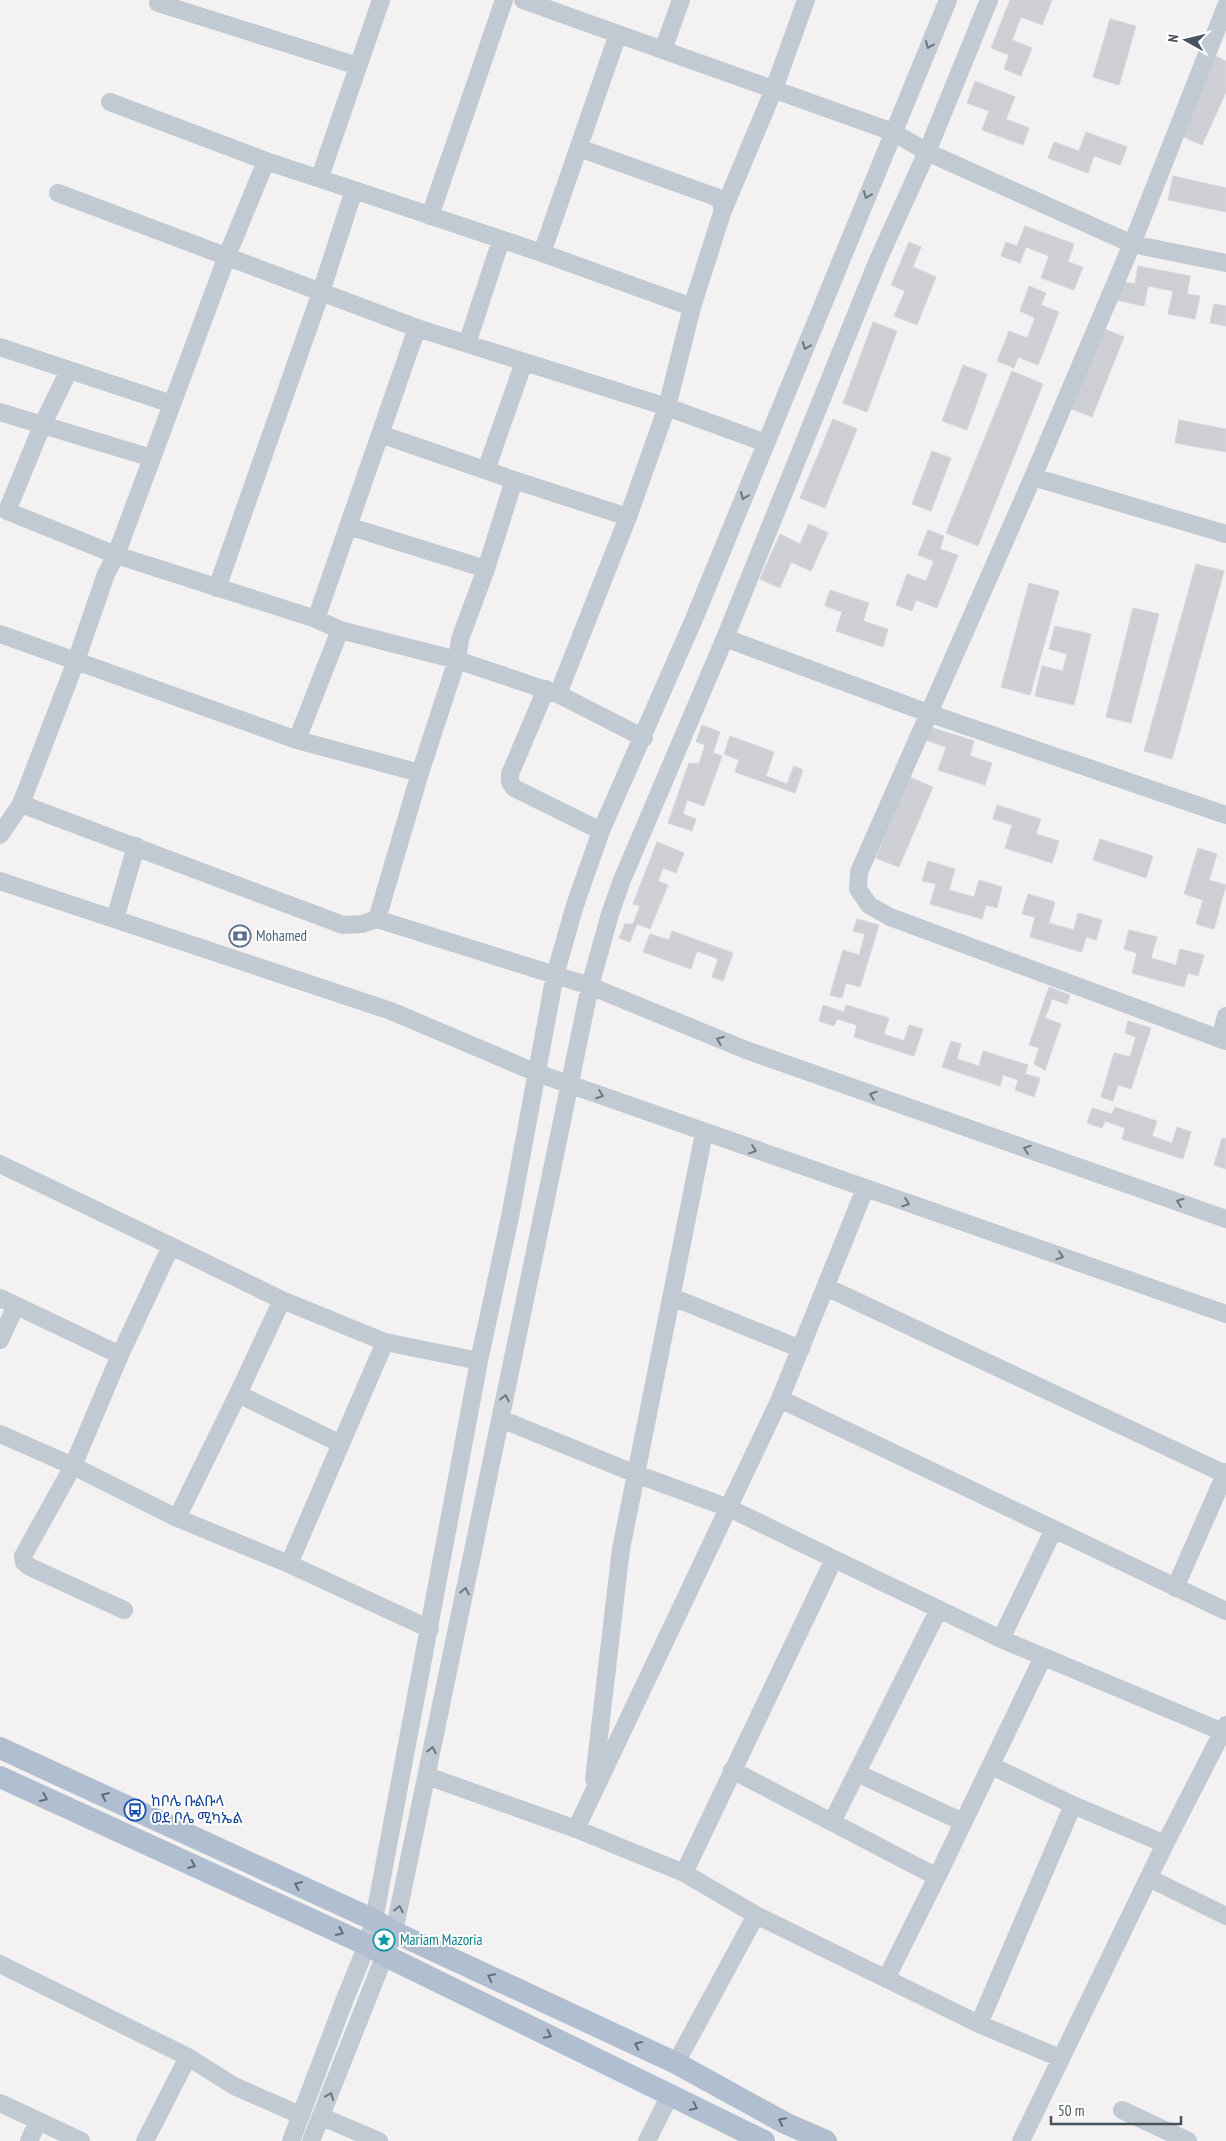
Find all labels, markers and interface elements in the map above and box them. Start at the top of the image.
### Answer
north arrow [1161,15,1211,65]
text: N [1164,33,1183,43]
one-way arrow [925,40,935,49]
one-way arrow [863,190,873,199]
one-way arrow [801,341,812,350]
one-way arrow [740,491,750,500]
bank icon: Mohamed [228,924,252,948]
place label: Mohamed [256,926,307,945]
one-way arrow [717,1036,725,1046]
one-way arrow [595,1089,604,1099]
one-way arrow [870,1091,878,1101]
one-way arrow [748,1144,757,1154]
one-way arrow [1023,1145,1031,1155]
one-way arrow [902,1197,910,1207]
one-way arrow [1176,1198,1185,1208]
one-way arrow [1055,1250,1064,1260]
one-way arrow [500,1393,510,1402]
one-way arrow [459,1587,470,1596]
one-way arrow [426,1746,437,1755]
one-way arrow [39,1791,48,1802]
place label: ከቦሌ ቡልቡላ ወደ ቦሌ ሚካኤል [151,1791,243,1827]
one-way arrow [101,1792,110,1802]
bus stop icon: ከቦሌ ቡልቡላ ወደ ቦሌ ሚካኤል [123,1798,147,1822]
one-way arrow [187,1859,196,1869]
one-way arrow [294,1881,303,1891]
one-way arrow [393,1905,404,1914]
one-way arrow [335,1926,344,1937]
place icon: Mariam Mazoria [372,1928,396,1952]
place label: Mariam Mazoria [400,1930,483,1949]
one-way arrow [487,1973,496,1983]
one-way arrow [543,2029,552,2039]
one-way arrow [634,2041,643,2051]
one-way arrow [324,2092,335,2101]
scale bar [1051,2094,1181,2126]
one-way arrow [689,2100,698,2111]
text: 50 m [1058,2101,1084,2120]
one-way arrow [778,2117,787,2127]

